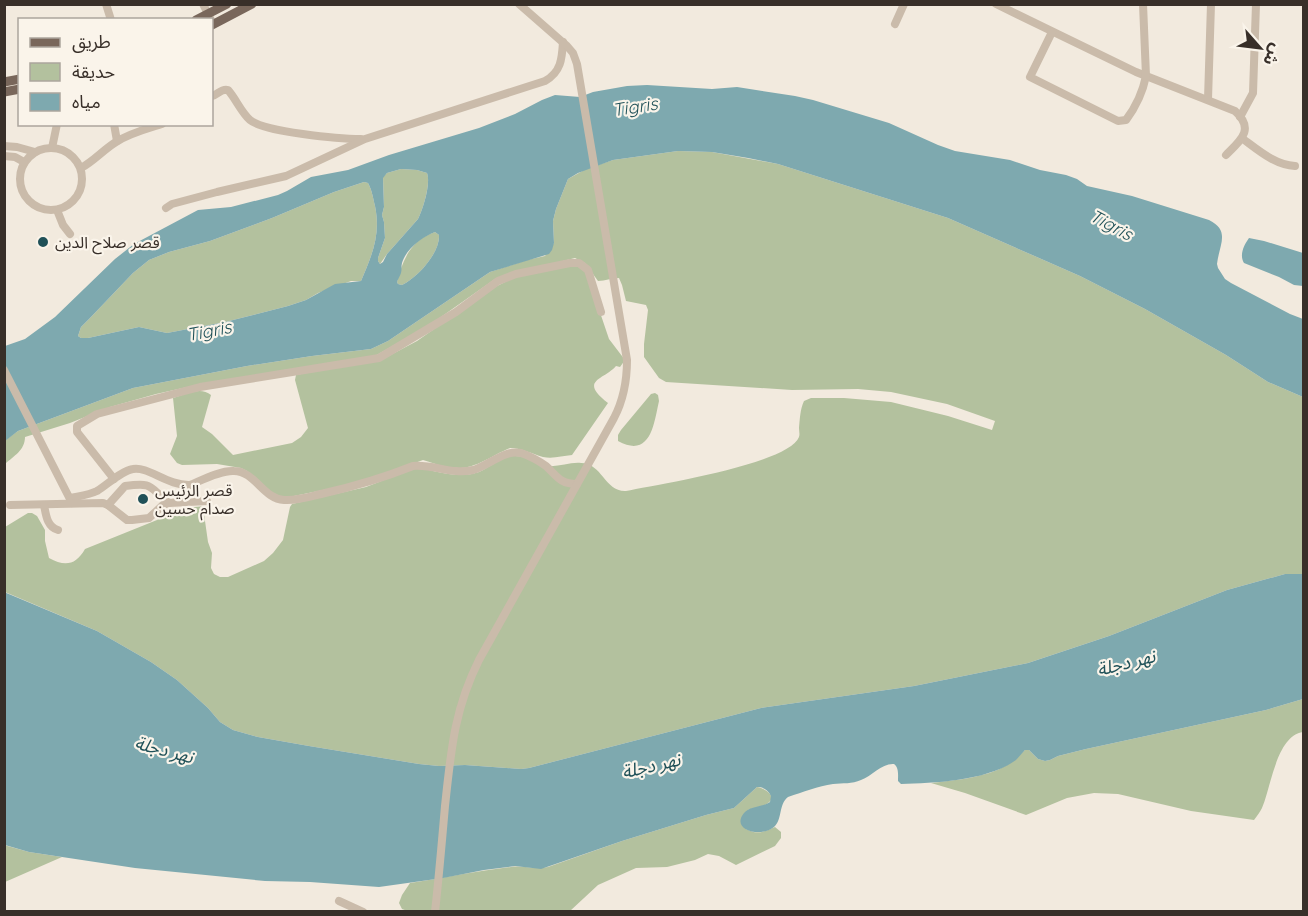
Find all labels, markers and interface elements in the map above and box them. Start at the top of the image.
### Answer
legend [18,18,213,126]
north arrow [1230,18,1290,78]
text: طريق [72,30,111,53]
text: ش [1259,41,1287,69]
text: حديقة [72,60,115,83]
text: مياه [72,90,101,113]
water label: Tigris [611,91,661,121]
water label: Tigris [1086,204,1138,246]
place label: قصر صلاح الدين [55,232,160,255]
marker: قصر صلاح الدين [36,235,50,249]
water label: Tigris [185,315,235,346]
place label: قصر الرئيس صدام حسين [155,480,235,521]
marker: قصر الرئيس صدام حسين [136,492,150,506]
water label: نهر دجلة [1094,644,1159,681]
water label: نهر دجلة [132,731,198,769]
water label: نهر دجلة [619,747,684,783]

